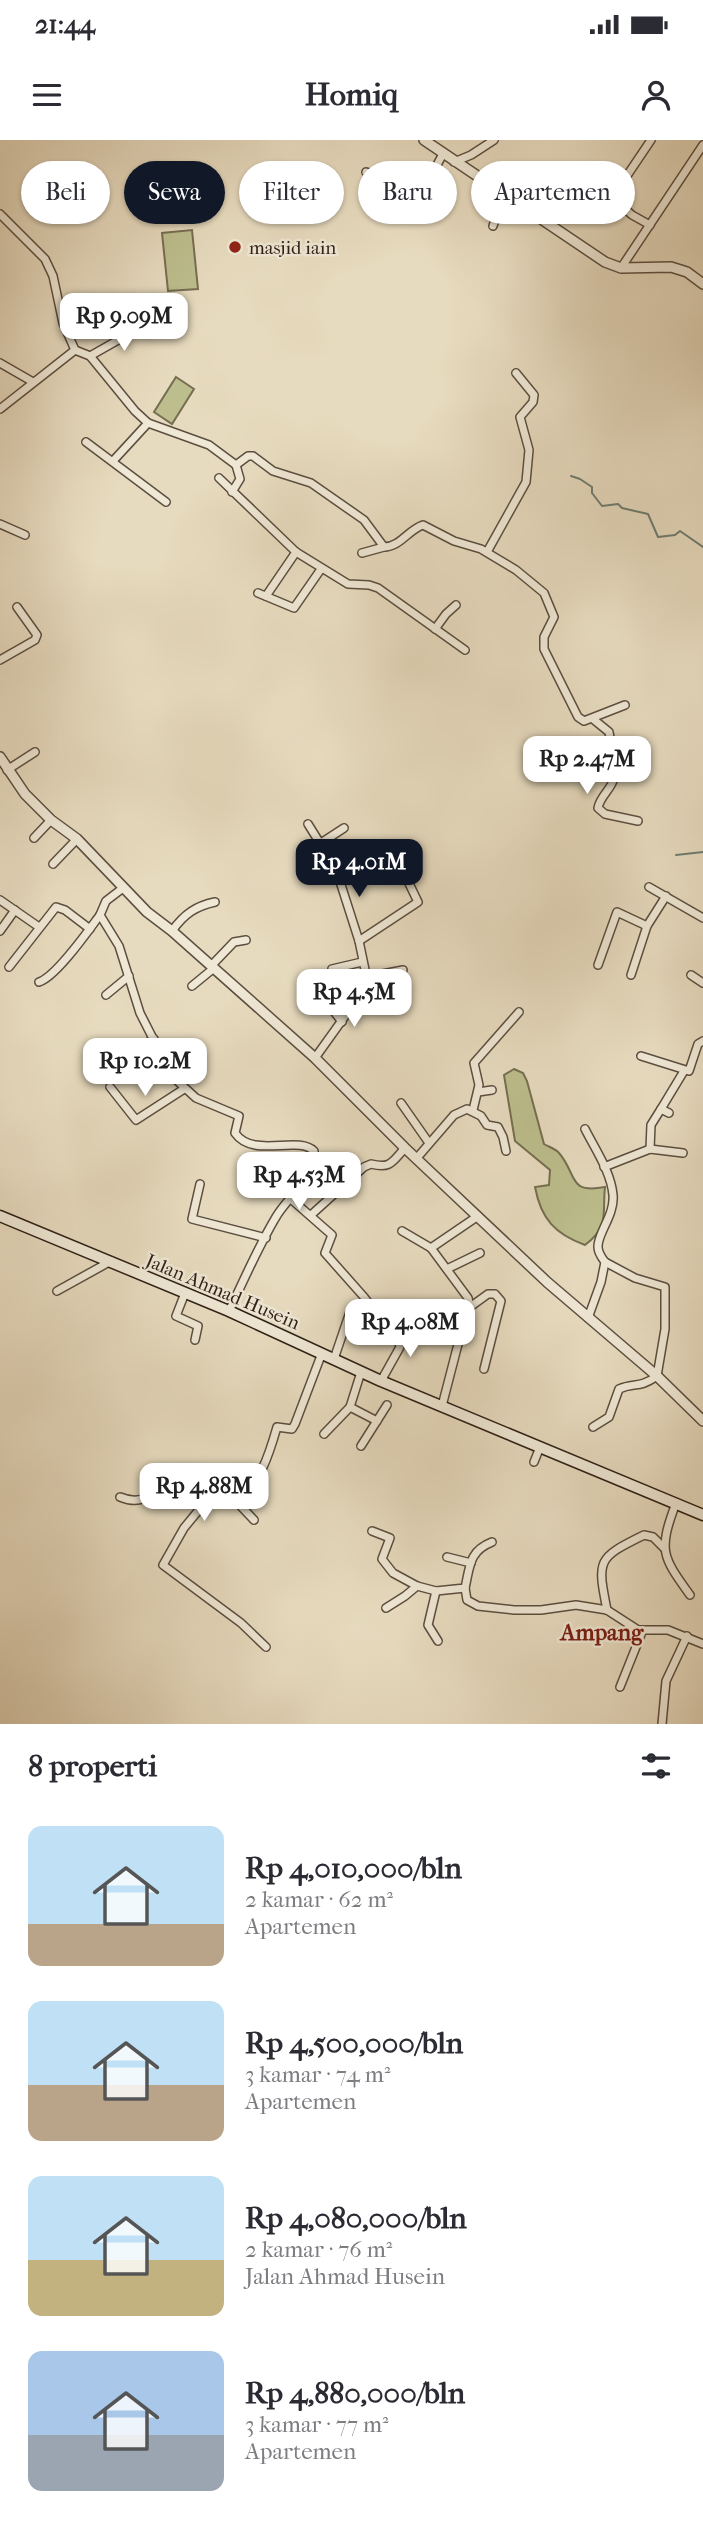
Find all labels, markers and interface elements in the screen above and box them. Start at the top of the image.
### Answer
text: 21:44 [35,9,95,40]
icon: menu [28,76,66,114]
text: Homiq [305,76,398,113]
icon: person [637,76,675,114]
chip: Beli [21,161,110,224]
chip: Sewa [124,161,225,224]
chip: Filter [239,161,344,224]
chip: Baru [358,161,457,224]
chip: Apartemen [471,161,635,224]
place label: masjid iain [249,237,336,259]
marker: masjid iain [227,239,243,255]
pin: Rp 9.09M [52,294,196,353]
text: Rp 9.09M [76,302,172,329]
pin: Rp 2.47M [515,736,659,796]
text: Rp 2.47M [539,745,635,772]
pin: Rp 4.01M [287,840,431,899]
text: Rp 4.01M [312,848,406,875]
pin: Rp 4.5M [289,970,419,1029]
text: Rp 4.5M [313,978,395,1005]
pin: Rp 10.2M [73,1038,217,1098]
text: Rp 10.2M [99,1047,191,1074]
pin: Rp 4.53M [227,1152,371,1212]
text: Rp 4.53M [253,1161,345,1188]
street label: Jalan Ahmad Husein [140,1249,303,1334]
pin: Rp 4.08M [338,1300,482,1359]
text: Rp 4.08M [361,1308,459,1335]
pin: Rp 4.88M [132,1464,276,1523]
text: Rp 4.88M [156,1472,252,1499]
district label: Ampang [559,1619,644,1646]
icon: filters [637,1747,675,1785]
text: 8 properti [28,1749,157,1784]
text: Rp 4,010,000/bln [245,1851,462,1886]
icon: home [84,1854,168,1938]
text: 2 kamar · 62 m² [245,1886,393,1913]
text: Apartemen [245,1913,356,1940]
text: Rp 4,500,000/bln [245,2026,463,2061]
icon: home [84,2029,168,2113]
text: 3 kamar · 74 m² [245,2061,390,2088]
text: Apartemen [245,2088,356,2115]
text: Rp 4,080,000/bln [245,2201,467,2236]
icon: home [84,2204,168,2288]
text: 2 kamar · 76 m² [245,2236,392,2263]
text: Jalan Ahmad Husein [245,2263,445,2290]
text: Rp 4,880,000/bln [245,2376,465,2411]
icon: home [84,2379,168,2463]
text: 3 kamar · 77 m² [245,2411,389,2438]
text: Apartemen [245,2438,356,2465]

